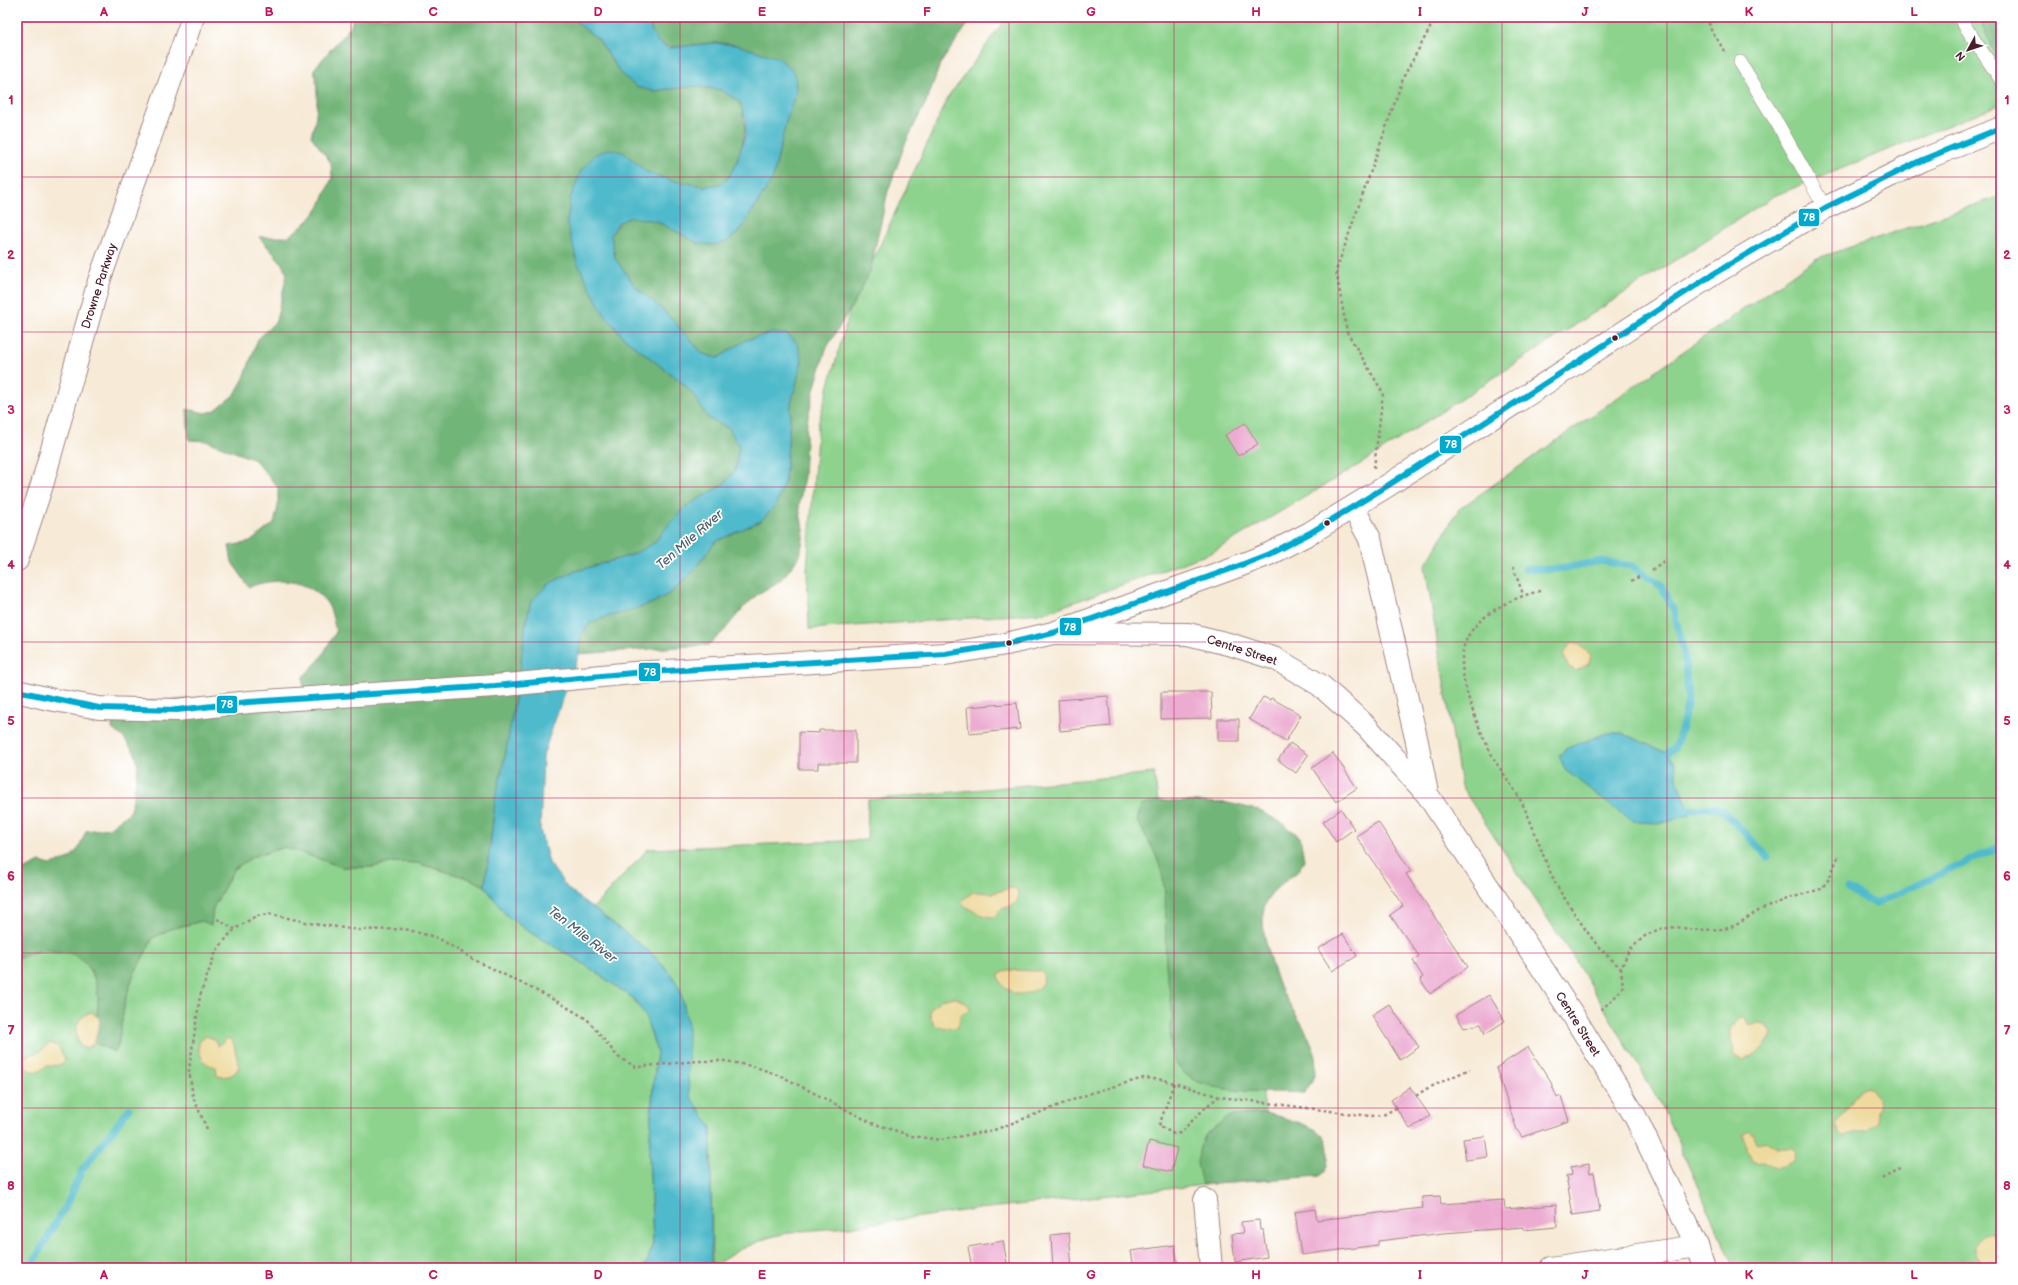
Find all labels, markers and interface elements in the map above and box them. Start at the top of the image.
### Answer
text: A [99,4,108,20]
text: B [264,4,274,20]
text: C [428,4,438,20]
text: D [593,4,603,20]
text: E [758,4,767,20]
text: F [923,4,931,20]
text: G [1086,4,1096,20]
text: H [1251,4,1261,20]
text: I [1418,4,1422,20]
text: J [1581,4,1589,20]
text: K [1745,4,1754,20]
text: L [1910,4,1918,20]
north arrow [1948,30,1988,70]
text: N [1953,49,1968,63]
text: 1 [8,92,14,108]
text: 1 [2004,92,2010,108]
line badge: 78 [1798,208,1820,227]
text: 78 [1803,211,1816,224]
street label: Drowne Parkway [79,241,121,331]
text: 2 [7,247,15,263]
text: 2 [2003,247,2011,263]
unlabelled marker [1610,333,1620,343]
text: 3 [7,402,15,418]
text: 3 [2003,402,2011,418]
line badge: 78 [1439,435,1462,454]
text: 78 [1445,438,1458,451]
water label: Ten Mile River [653,506,727,573]
unlabelled marker [1322,518,1332,528]
text: 4 [7,557,15,573]
text: 4 [2003,557,2011,573]
line badge: 78 [1059,617,1082,636]
text: 78 [1064,621,1077,634]
street label: Centre Street [1205,632,1279,669]
unlabelled marker [1004,638,1014,648]
line badge: 78 [638,662,661,682]
text: 78 [644,666,657,679]
line badge: 78 [216,695,238,714]
text: 78 [221,698,234,711]
text: 5 [7,713,15,729]
text: 5 [2003,713,2011,729]
text: 6 [7,868,15,884]
text: 6 [2003,868,2011,884]
water label: Ten Mile River [545,903,621,967]
street label: Centre Street [1552,989,1604,1060]
text: 7 [7,1023,15,1039]
text: 7 [2003,1023,2011,1039]
text: 8 [7,1178,15,1194]
text: 8 [2003,1178,2011,1194]
text: A [99,1267,108,1283]
text: B [264,1267,274,1283]
text: C [428,1267,438,1283]
text: D [593,1267,603,1283]
text: E [758,1267,767,1283]
text: F [923,1267,931,1283]
text: G [1086,1267,1096,1283]
text: H [1251,1267,1261,1283]
text: I [1418,1267,1422,1283]
text: J [1581,1267,1589,1283]
text: K [1745,1267,1754,1283]
text: L [1910,1267,1918,1283]

